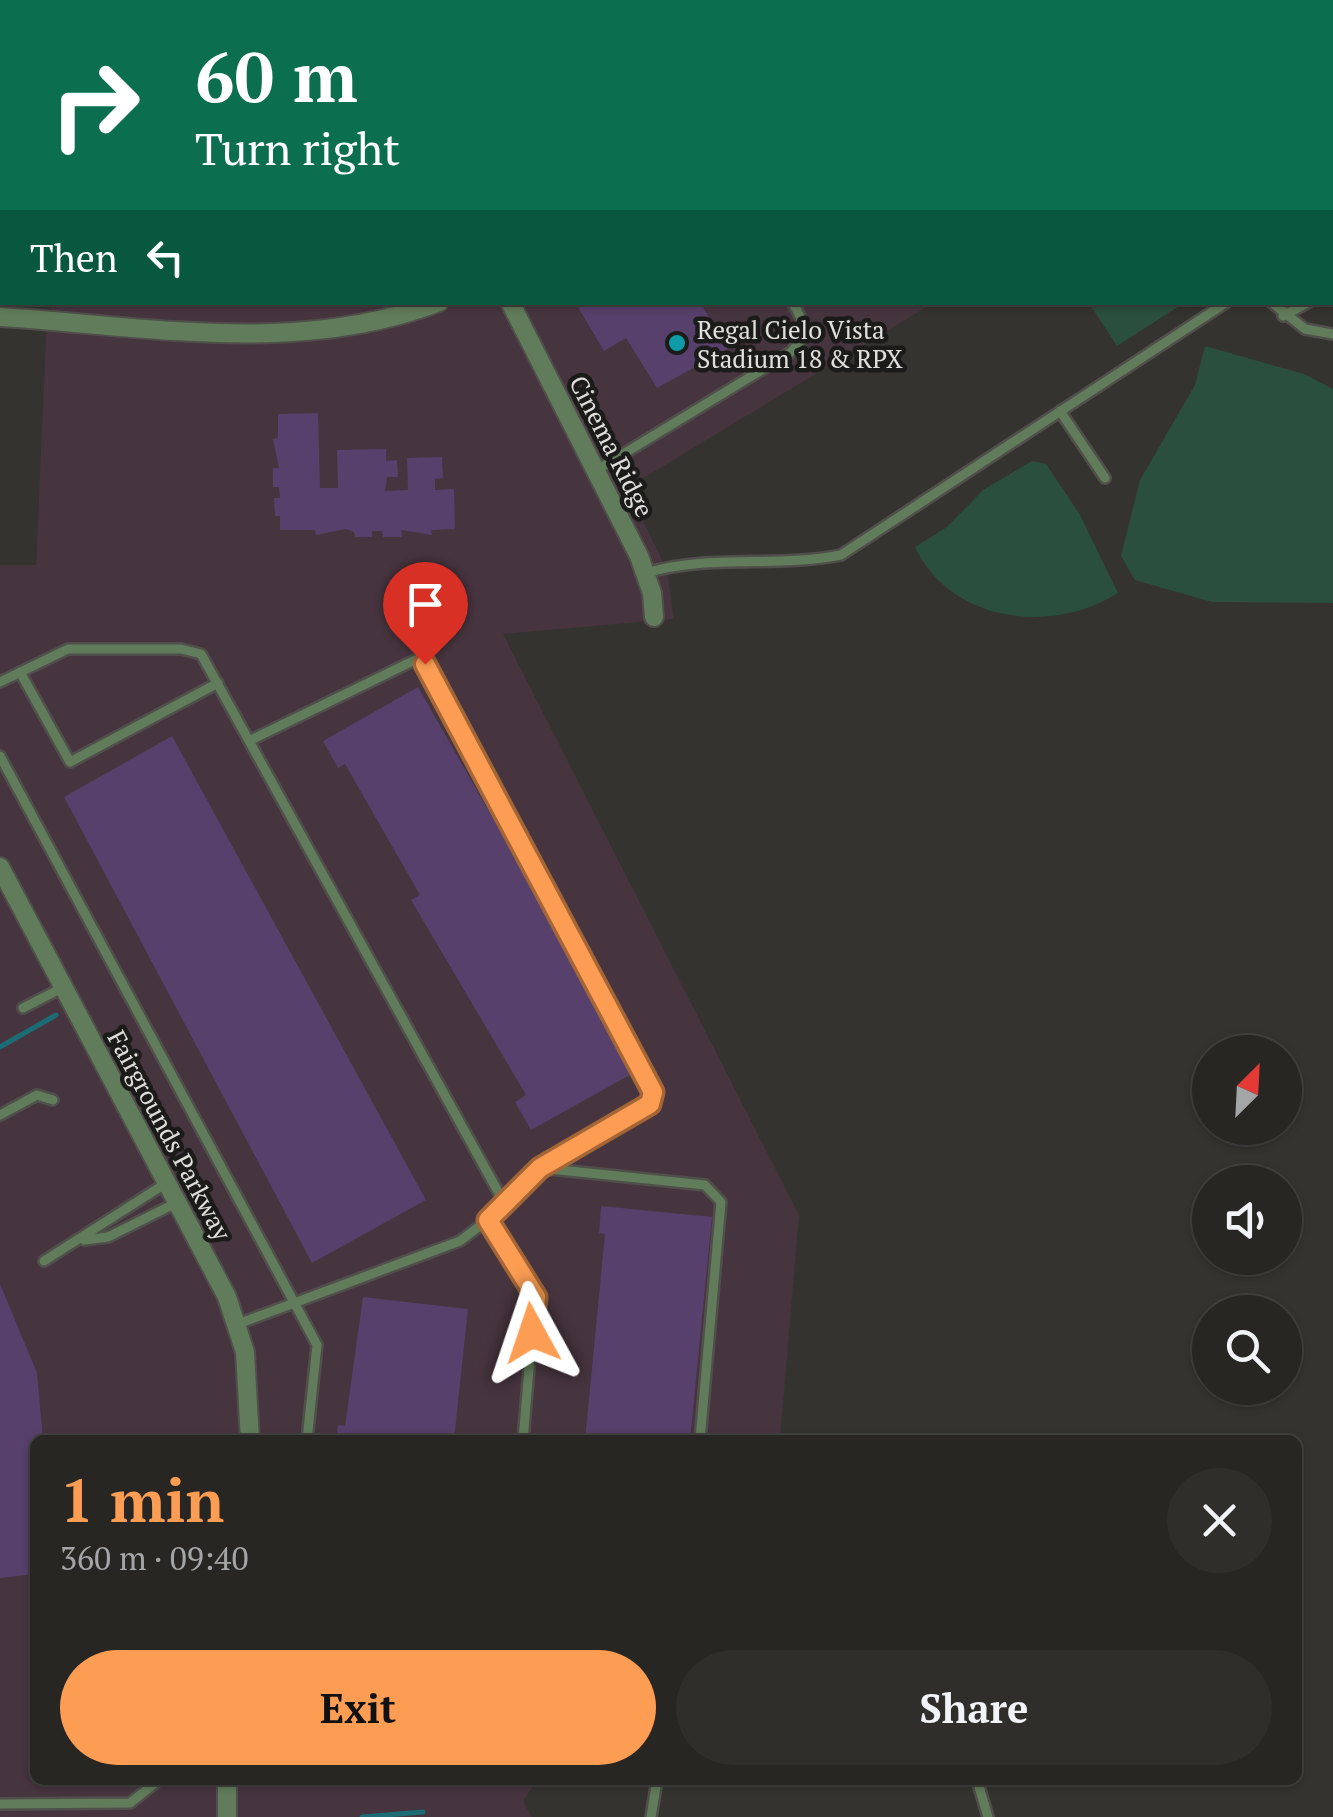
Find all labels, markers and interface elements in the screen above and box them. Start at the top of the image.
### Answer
text: 60 m [195,29,358,122]
icon: right [30,40,160,170]
text: Turn right [195,118,400,178]
icon: left [138,230,193,285]
text: Then [30,233,118,283]
place label: Regal Cielo Vista Stadium 18 & RPX [697,313,903,375]
marker: Regal Cielo Vista Stadium 18 & RPX [666,332,688,354]
street label: Cinema Ridge [562,370,662,522]
pin [383,562,468,665]
icon: arrive [398,577,453,632]
street label: Fairgrounds Parkway [101,1024,240,1246]
north arrow [1192,1035,1302,1145]
map controls [1192,1035,1302,1405]
button: sound [1192,1165,1302,1275]
position arrow [480,1281,584,1385]
button: search [1192,1295,1302,1405]
text: 1 min [60,1460,224,1539]
button: close [1167,1468,1272,1573]
text: 360 m · 09:40 [60,1537,248,1579]
button: Exit [60,1650,656,1765]
button: Share [676,1650,1272,1765]

